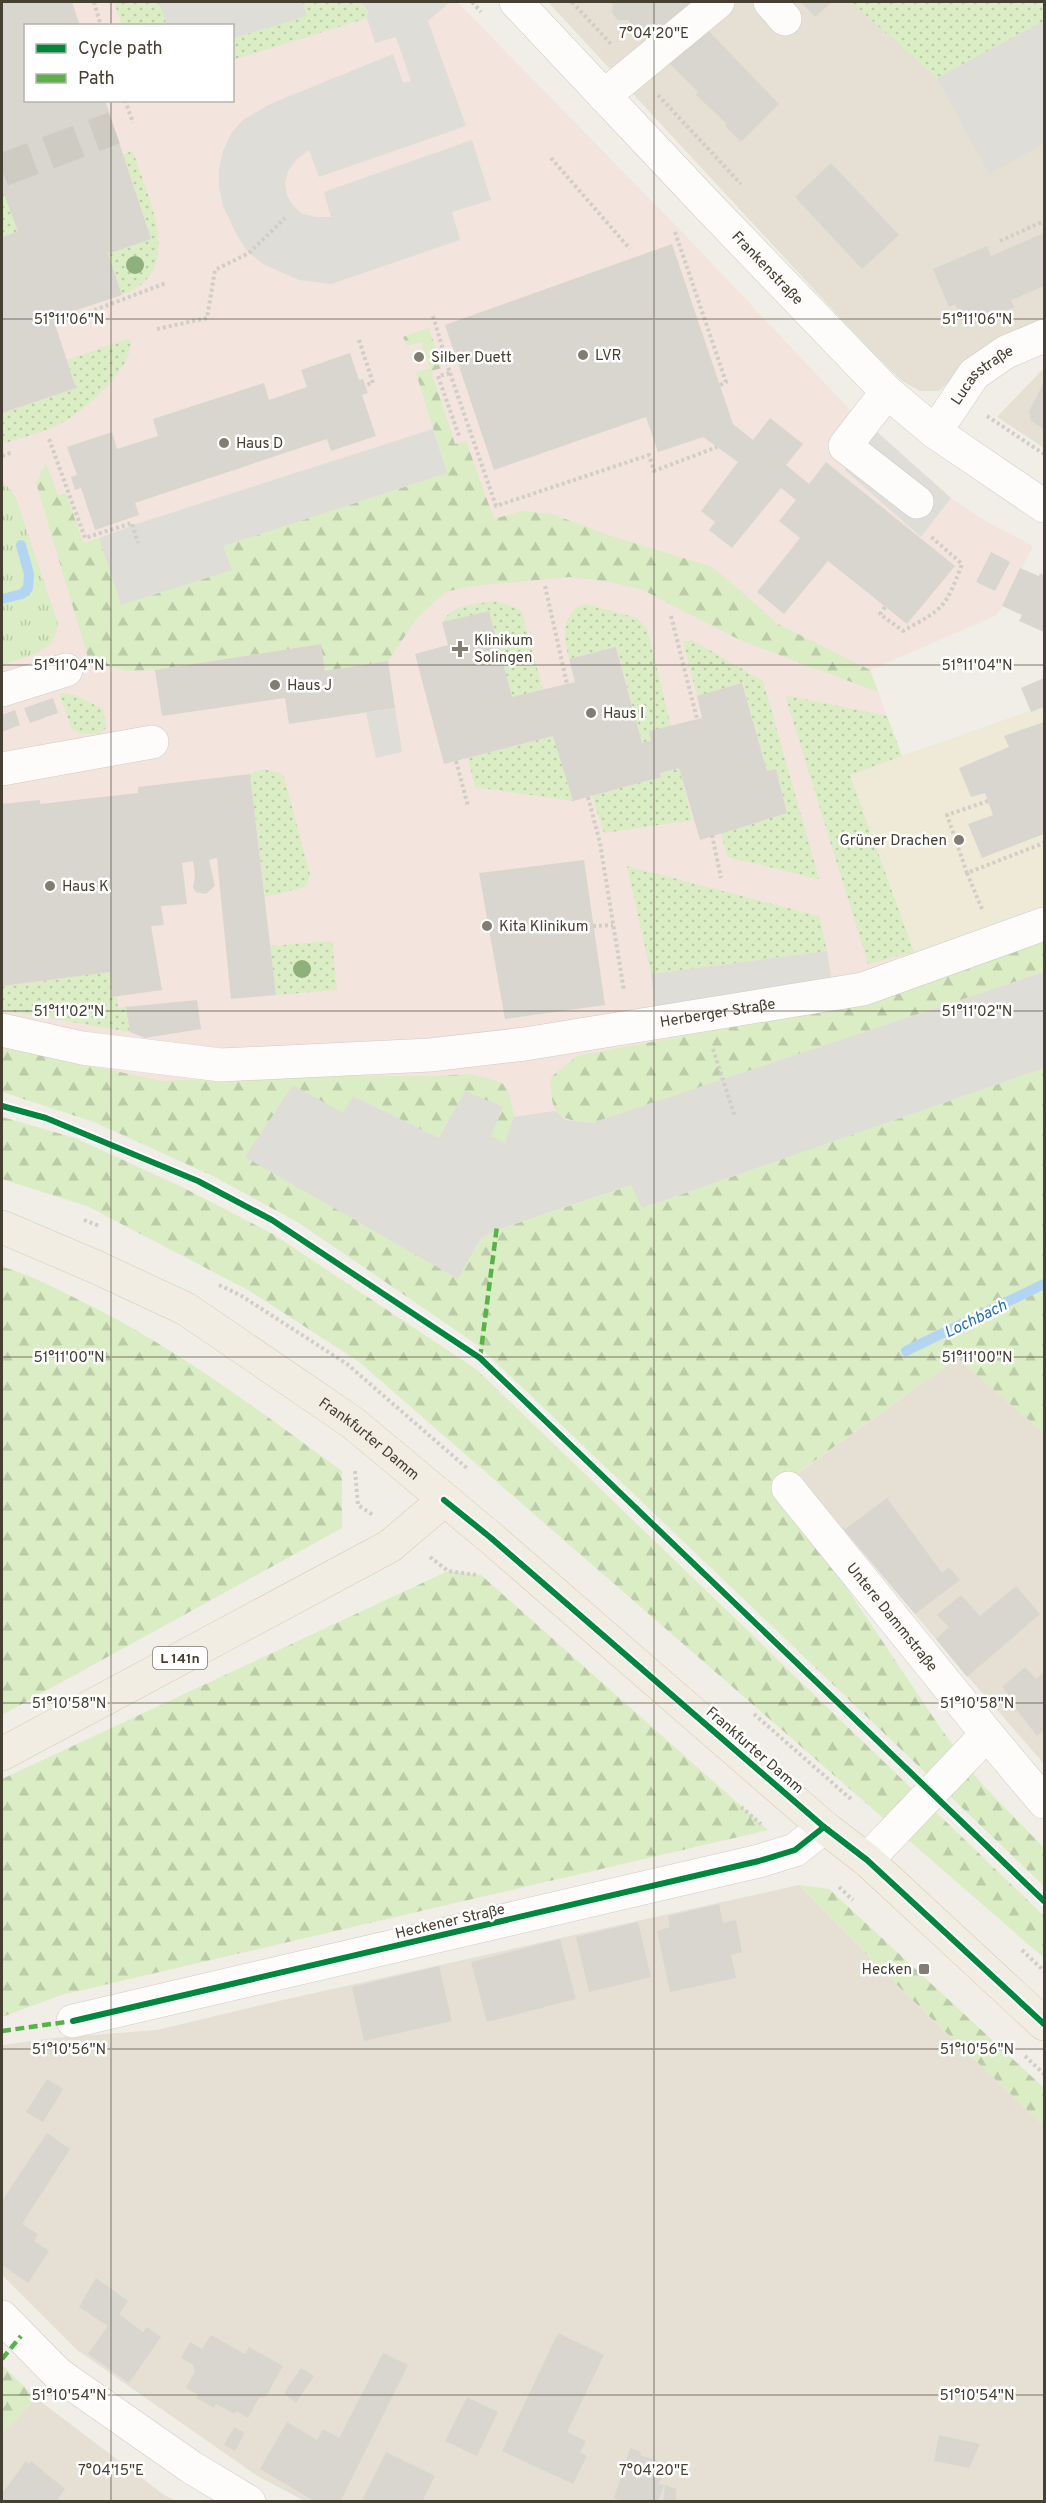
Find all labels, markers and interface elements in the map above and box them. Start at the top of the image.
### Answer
legend [24,24,234,102]
text: 7°04'20"E [619,25,689,44]
text: Cycle path [78,38,163,61]
text: Path [78,68,115,91]
street label: Frankenstraße [727,228,806,310]
text: 51°11'06"N [34,311,104,330]
text: 51°11'06"N [942,311,1012,330]
street label: Lucasstraße [948,342,1016,409]
place label: LVR [595,347,622,366]
marker: LVR [576,348,590,362]
place label: Silber Duett [431,349,512,368]
marker: Silber Duett [412,350,426,364]
place label: Haus D [236,435,283,454]
marker: Haus D [217,436,231,450]
place label: Klinikum Solingen [474,632,533,668]
marker: Klinikum Solingen [451,640,469,658]
text: 51°11'04"N [33,657,105,676]
text: 51°11'04"N [941,657,1013,676]
place label: Haus J [287,677,332,696]
marker: Haus J [268,678,282,692]
place label: Haus I [603,705,644,724]
marker: Haus I [584,706,598,720]
place label: Grüner Drachen [839,832,947,851]
marker: Grüner Drachen [952,833,966,847]
place label: Haus K [62,878,109,897]
marker: Haus K [43,879,57,893]
place label: Kita Klinikum [499,918,589,937]
marker: Kita Klinikum [480,919,494,933]
street label: Herberger Straße [659,995,777,1033]
text: 51°11'02"N [34,1003,104,1022]
text: 51°11'02"N [942,1003,1012,1022]
water label: Lochbach [941,1296,1011,1343]
text: 51°11'00"N [33,1349,105,1368]
text: 51°11'00"N [941,1349,1013,1368]
street label: Frankfurter Damm [314,1394,423,1485]
street label: Untere Dammstraße [841,1560,941,1676]
road number: L 141n [153,1647,207,1669]
text: 51°10'58"N [32,1695,106,1714]
text: 51°10'58"N [940,1695,1014,1714]
street label: Frankfurter Damm [701,1704,807,1799]
street label: Heckener Straße [394,1901,507,1944]
place label: Hecken [861,1961,912,1980]
marker: Hecken [917,1962,931,1976]
text: 51°10'56"N [32,2041,106,2060]
text: 51°10'56"N [940,2041,1014,2060]
text: 51°10'54"N [31,2387,107,2406]
text: 51°10'54"N [939,2387,1015,2406]
text: 7°04'15"E [78,2462,144,2481]
text: 7°04'20"E [619,2462,689,2481]

